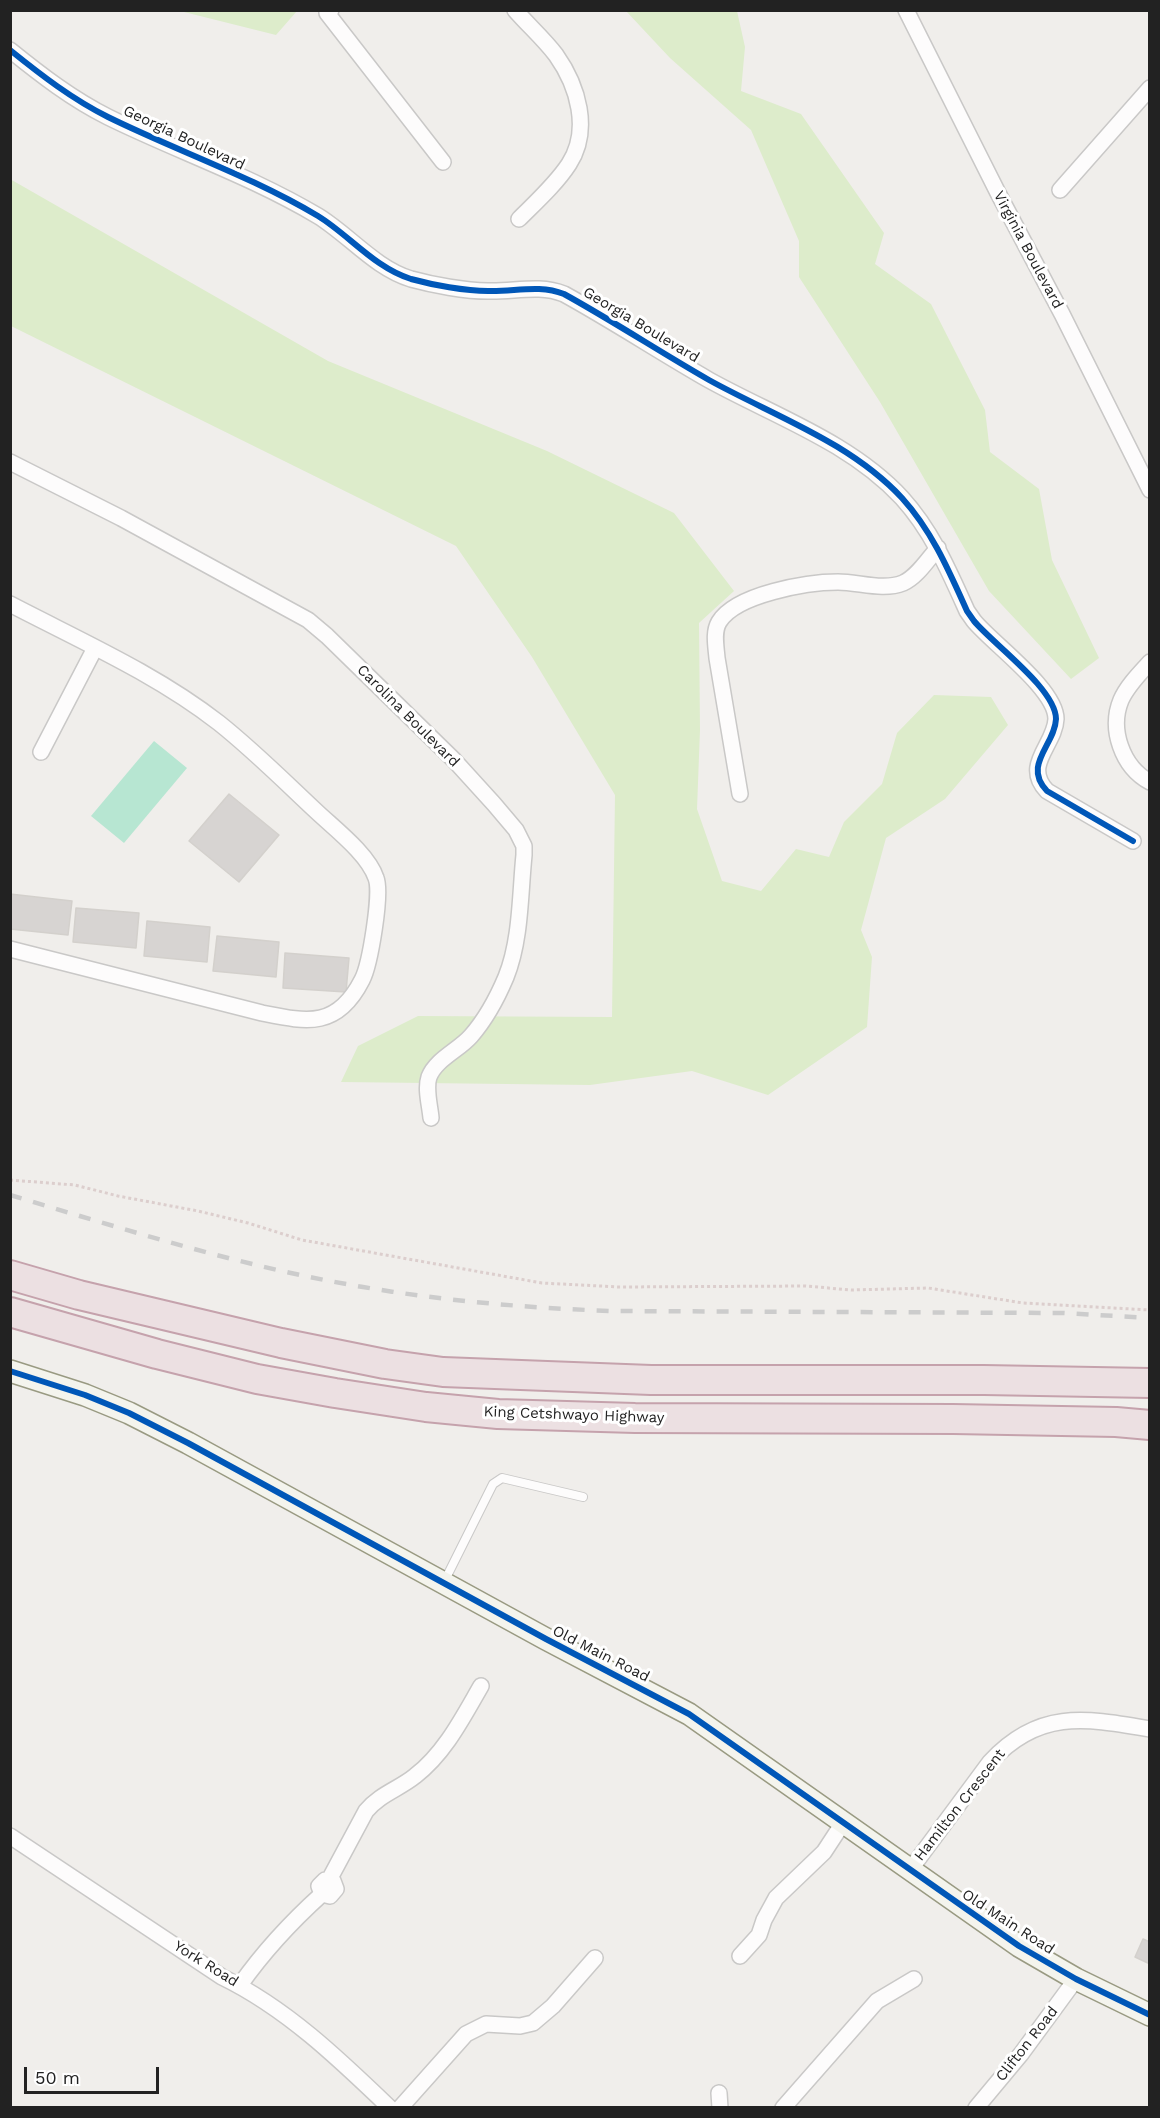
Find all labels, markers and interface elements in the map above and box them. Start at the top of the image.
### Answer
street label: Georgia Boulevard [120,102,248,174]
street label: Virginia Boulevard [989,188,1067,312]
street label: Georgia Boulevard [580,283,702,367]
street label: Carolina Boulevard [353,661,463,771]
street label: King Cetshwayo Highway [483,1403,665,1427]
street label: Old Main Road [549,1622,653,1686]
street label: Hamilton Crescent [911,1746,1009,1864]
street label: Old Main Road [958,1885,1058,1959]
street label: York Road [170,1937,242,1991]
street label: Clifton Road [992,2003,1062,2085]
scale bar [27,2055,162,2093]
text: 50 m [35,2067,80,2088]

